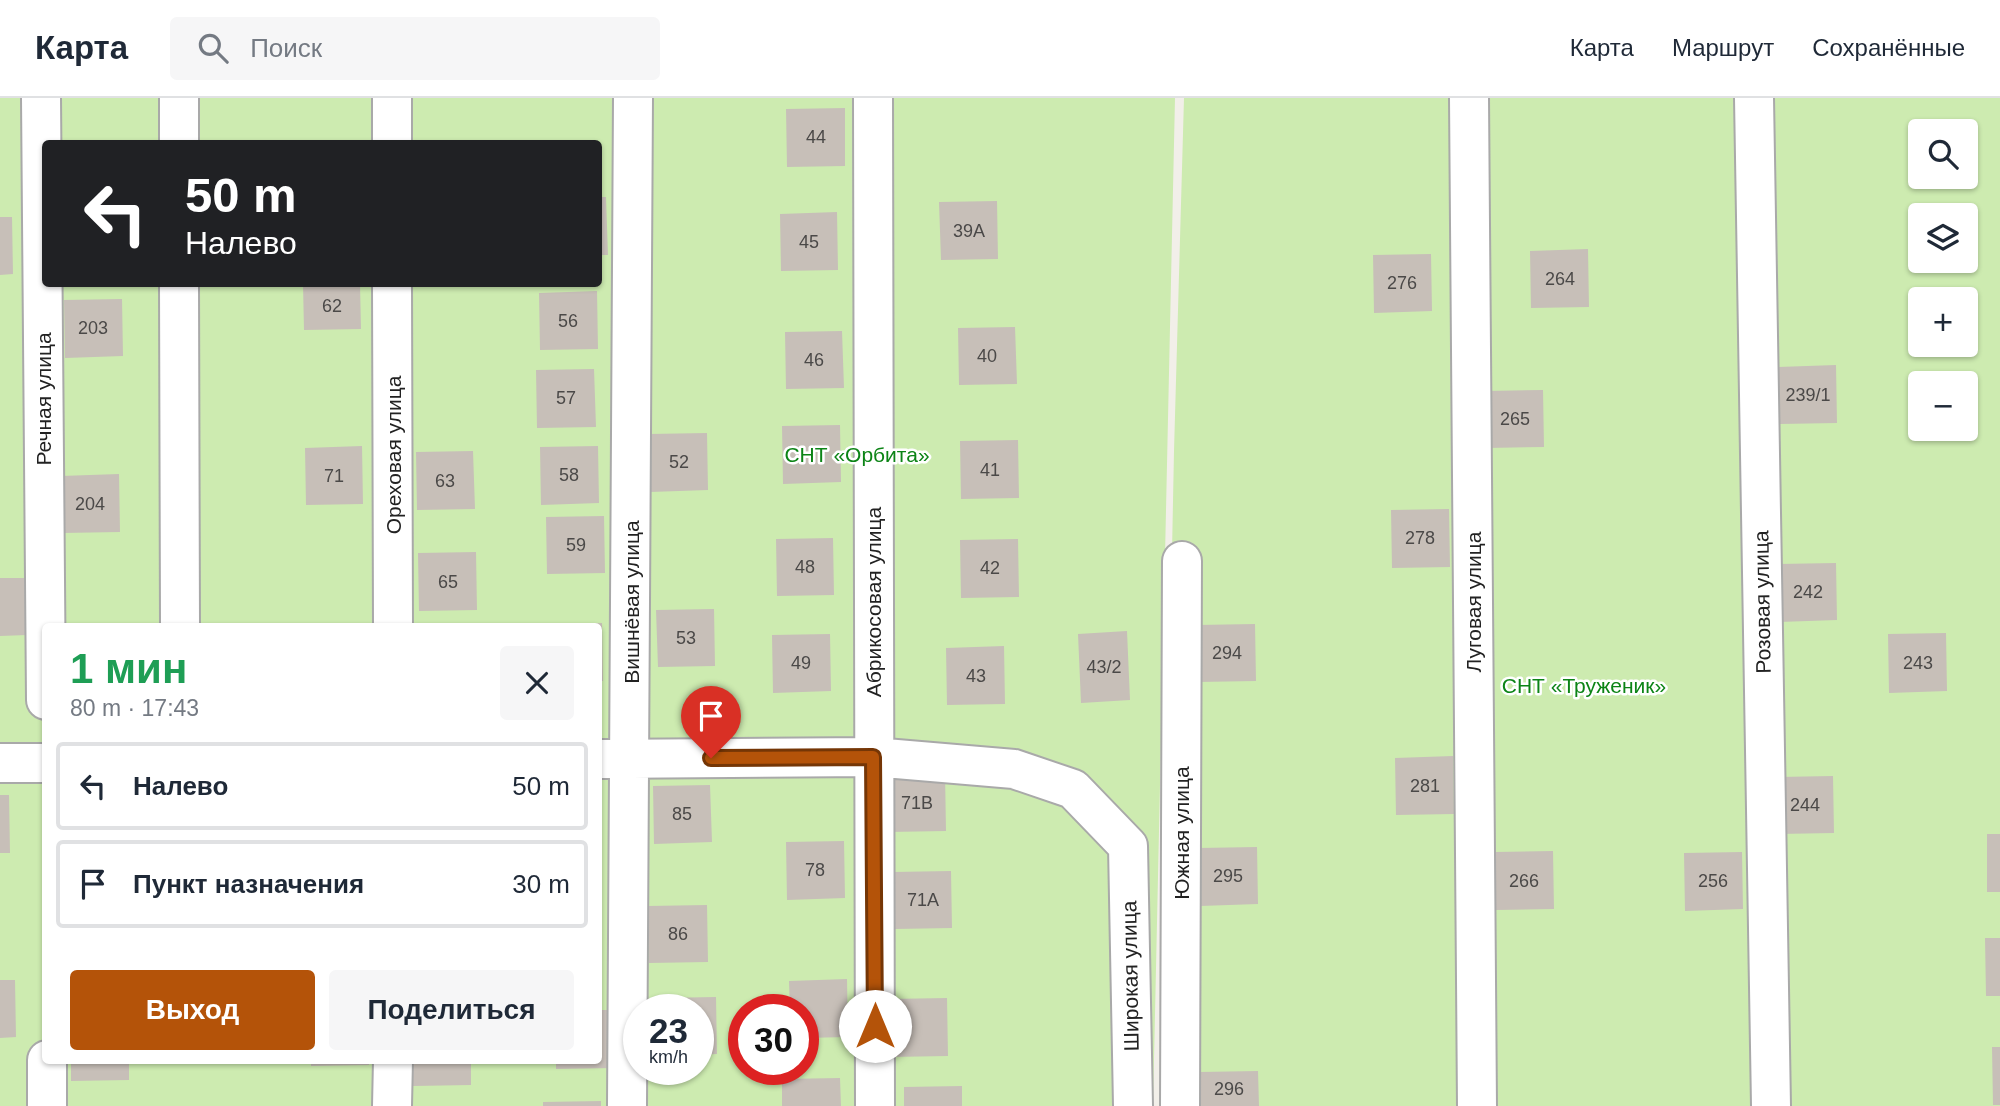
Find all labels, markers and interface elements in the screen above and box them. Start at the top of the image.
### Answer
search box [170,17,660,80]
text: Карта [35,29,128,66]
icon: search [194,29,232,67]
text: Поиск [250,33,322,63]
text: Карта [1570,34,1634,61]
text: Маршрут [1672,34,1774,61]
text: Сохранённые [1812,34,1965,61]
map controls [1908,119,1978,441]
button: search [1908,119,1978,189]
house number: 44 [806,127,826,147]
icon: left [70,168,161,259]
text: 50 m [185,168,297,222]
button: layers [1908,203,1978,273]
house number: 39А [953,221,985,241]
text: Налево [185,225,297,261]
house number: 45 [799,232,819,252]
house number: 264 [1545,269,1575,289]
house number: 276 [1387,273,1417,293]
button: + [1908,287,1978,357]
house number: 62 [322,296,342,316]
house number: 56 [558,311,578,331]
house number: 203 [78,318,108,338]
street label: Речная улица [32,332,55,466]
house number: 40 [977,346,997,366]
house number: 46 [804,350,824,370]
button: − [1908,371,1978,441]
street label: Ореховая улица [382,375,405,534]
house number: 239/1 [1785,385,1831,405]
house number: 57 [556,388,576,408]
house number: 265 [1500,409,1530,429]
park label: СНТ «Орбита» [784,443,930,466]
house number: 52 [669,452,689,472]
house number: 41 [980,460,1000,480]
house number: 58 [559,465,579,485]
house number: 71 [324,466,344,486]
house number: 63 [435,471,455,491]
house number: 204 [75,494,105,514]
street label: Абрикосовая улица [862,506,885,697]
street label: Вишнёвая улица [620,520,643,684]
house number: 278 [1405,528,1435,548]
street label: Розовая улица [1749,530,1775,674]
street label: Луговая улица [1462,531,1485,672]
house number: 59 [566,535,586,555]
house number: 48 [795,557,815,577]
house number: 42 [980,558,1000,578]
house number: 65 [438,572,458,592]
house number: 242 [1793,582,1823,602]
house number: 53 [676,628,696,648]
house number: 294 [1212,643,1242,663]
text: 1 мин [70,645,187,692]
button: close [500,646,574,720]
house number: 49 [791,653,811,673]
house number: 243 [1903,653,1933,673]
house number: 43/2 [1086,657,1122,677]
house number: 43 [966,666,986,686]
park label: СНТ «Труженик» [1502,674,1666,697]
pin [681,686,741,758]
text: 80 m · 17:43 [70,695,199,721]
icon: arrive [692,697,730,735]
street label: Южная улица [1170,766,1193,900]
icon: left [74,767,112,805]
text: Налево [133,771,228,801]
text: 50 m [512,771,570,801]
house number: 281 [1410,776,1440,796]
house number: 71В [901,793,933,813]
house number: 244 [1790,795,1820,815]
house number: 85 [672,804,692,824]
house number: 78 [805,860,825,880]
icon: arrive [74,865,112,903]
house number: 295 [1213,866,1243,886]
text: Пункт назначения [133,869,364,899]
text: 30 m [512,869,570,899]
house number: 266 [1509,871,1539,891]
house number: 256 [1698,871,1728,891]
house number: 71А [907,890,939,910]
street label: Широкая улица [1117,900,1143,1051]
house number: 86 [668,924,688,944]
button: Выход [70,970,315,1050]
button: Поделиться [329,970,574,1050]
position arrow [838,989,912,1063]
speed limit sign: 30 [728,994,819,1085]
text: 23 [649,1011,688,1050]
text: km/h [649,1047,688,1067]
house number: 296 [1214,1079,1244,1099]

